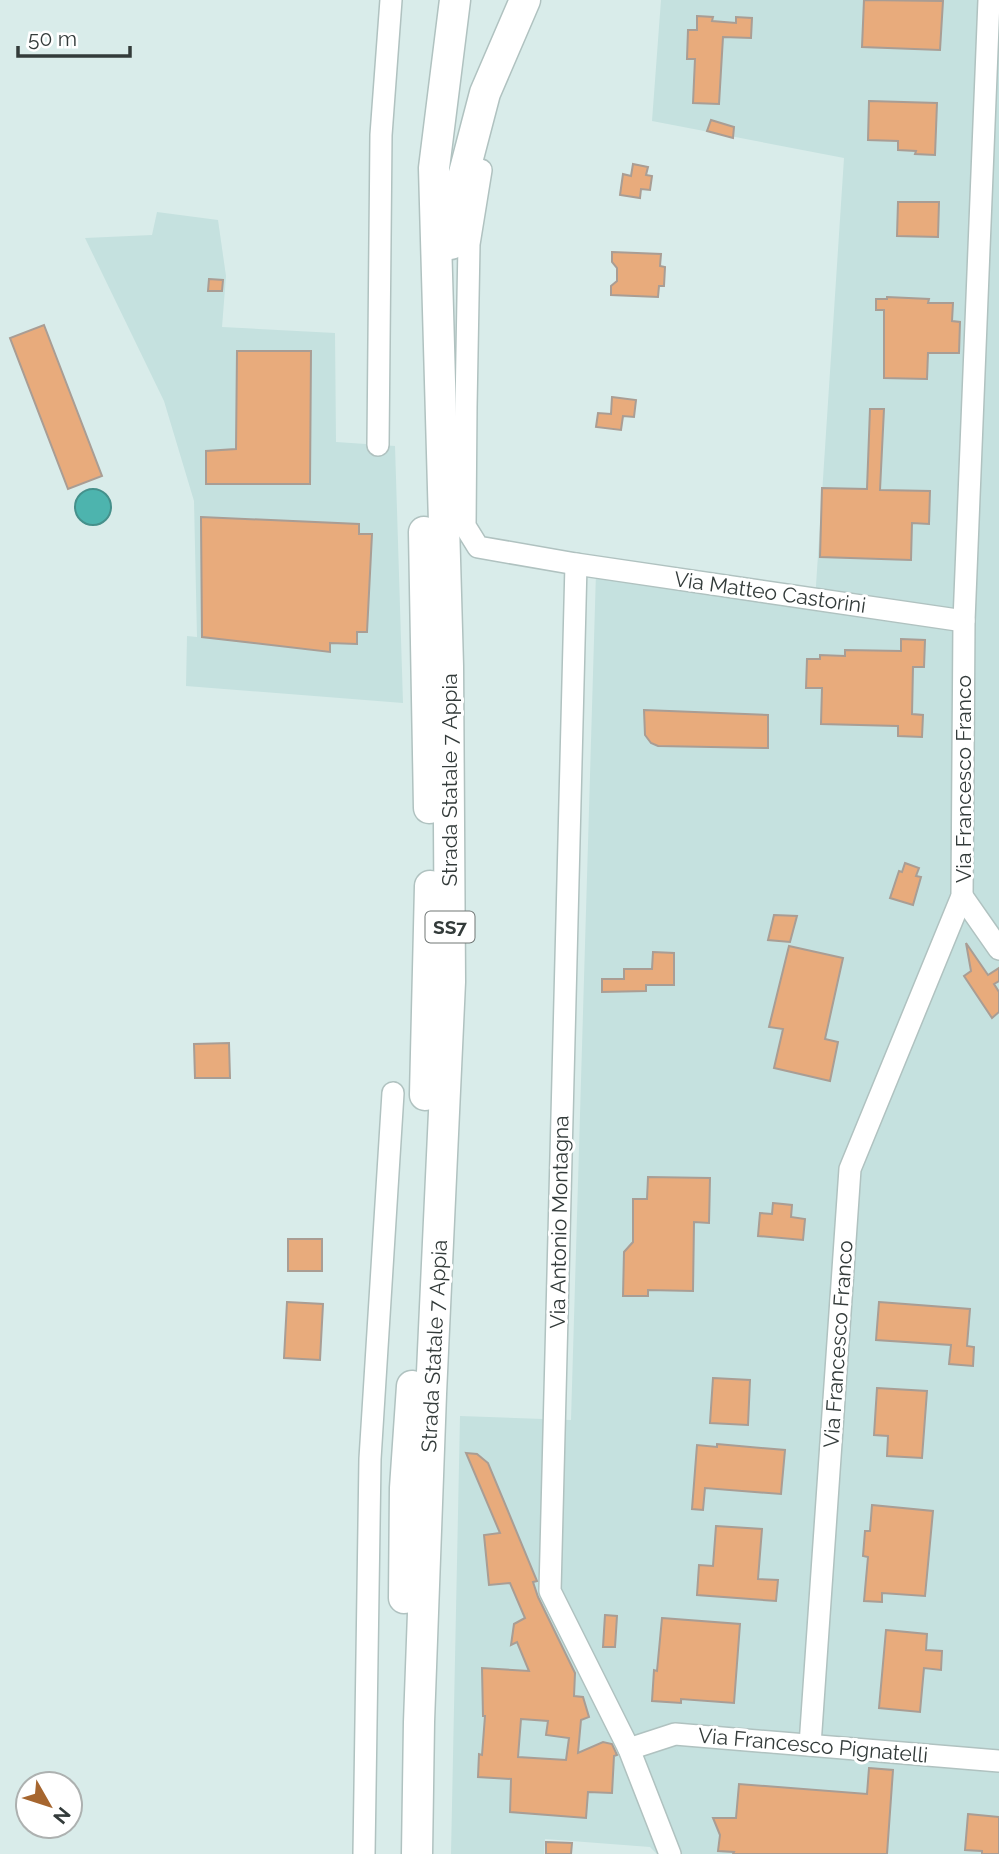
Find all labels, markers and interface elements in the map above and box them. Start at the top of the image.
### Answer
scale bar [18,14,130,58]
text: 50 m [28,26,77,51]
street label: Via Matteo Castorini [672,566,868,618]
street label: Strada Statale 7 Appia [437,673,462,887]
street label: Via Francesco Franco [951,675,976,883]
road number: SS7 [426,911,475,942]
street label: Via Antonio Montagna [545,1115,573,1329]
street label: Strada Statale 7 Appia [416,1239,452,1453]
street label: Via Francesco Franco [818,1239,858,1449]
street label: Via Francesco Pignatelli [697,1722,929,1768]
north arrow [14,1770,84,1840]
text: N [49,1803,75,1828]

